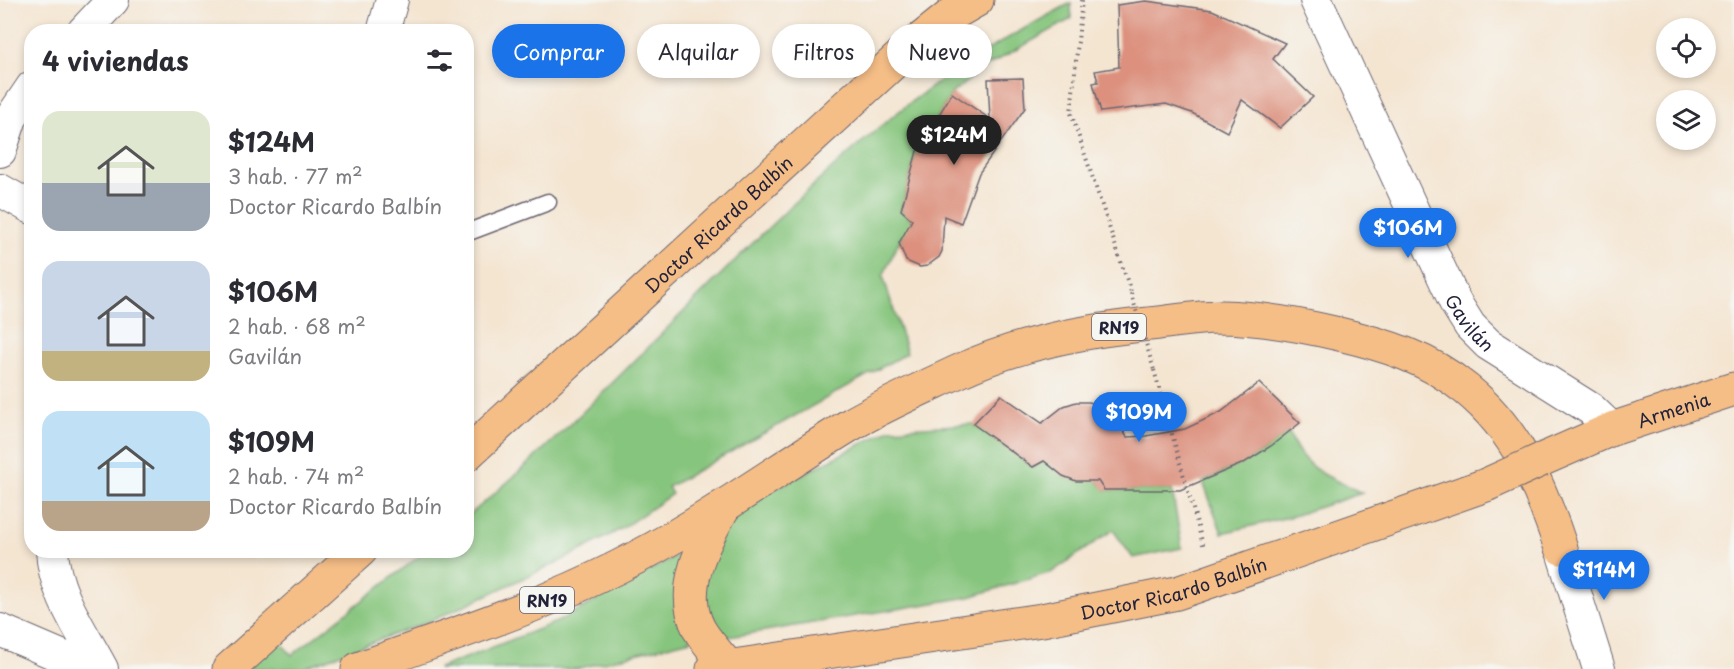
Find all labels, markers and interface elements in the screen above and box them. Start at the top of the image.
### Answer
map controls [1656,18,1716,150]
button: locate [1656,18,1716,78]
chip: Comprar [492,24,625,78]
chip: Alquilar [637,24,760,78]
chip: Filtros [772,24,875,78]
chip: Nuevo [887,24,992,78]
text: 4 viviendas [42,41,189,80]
icon: filters [423,44,456,77]
button: layers [1656,90,1716,150]
pin: $124M [912,115,996,166]
text: $124M [921,119,987,149]
text: $124M [228,122,315,161]
icon: home [90,135,162,207]
street label: Doctor Ricardo Balbín [638,149,798,299]
text: 3 hab. · 77 m² [228,161,363,191]
text: Doctor Ricardo Balbín [228,191,442,221]
pin: $106M [1366,208,1450,259]
text: $106M [1373,212,1443,242]
text: $106M [228,272,318,311]
icon: home [90,285,162,357]
street label: Gavilán [1439,289,1501,357]
text: 2 hab. · 68 m² [228,311,366,341]
road number: RN19 [1092,314,1146,340]
text: Gavilán [228,341,302,371]
street label: Armenia [1633,384,1713,433]
pin: $109M [1097,392,1181,443]
text: $109M [1106,396,1172,426]
text: $109M [228,422,315,461]
icon: home [90,435,162,507]
text: 2 hab. · 74 m² [228,461,364,491]
text: Doctor Ricardo Balbín [228,491,442,521]
street label: Doctor Ricardo Balbín [1077,549,1270,626]
pin: $114M [1562,550,1646,601]
text: $114M [1572,554,1636,584]
road number: RN19 [520,587,574,613]

